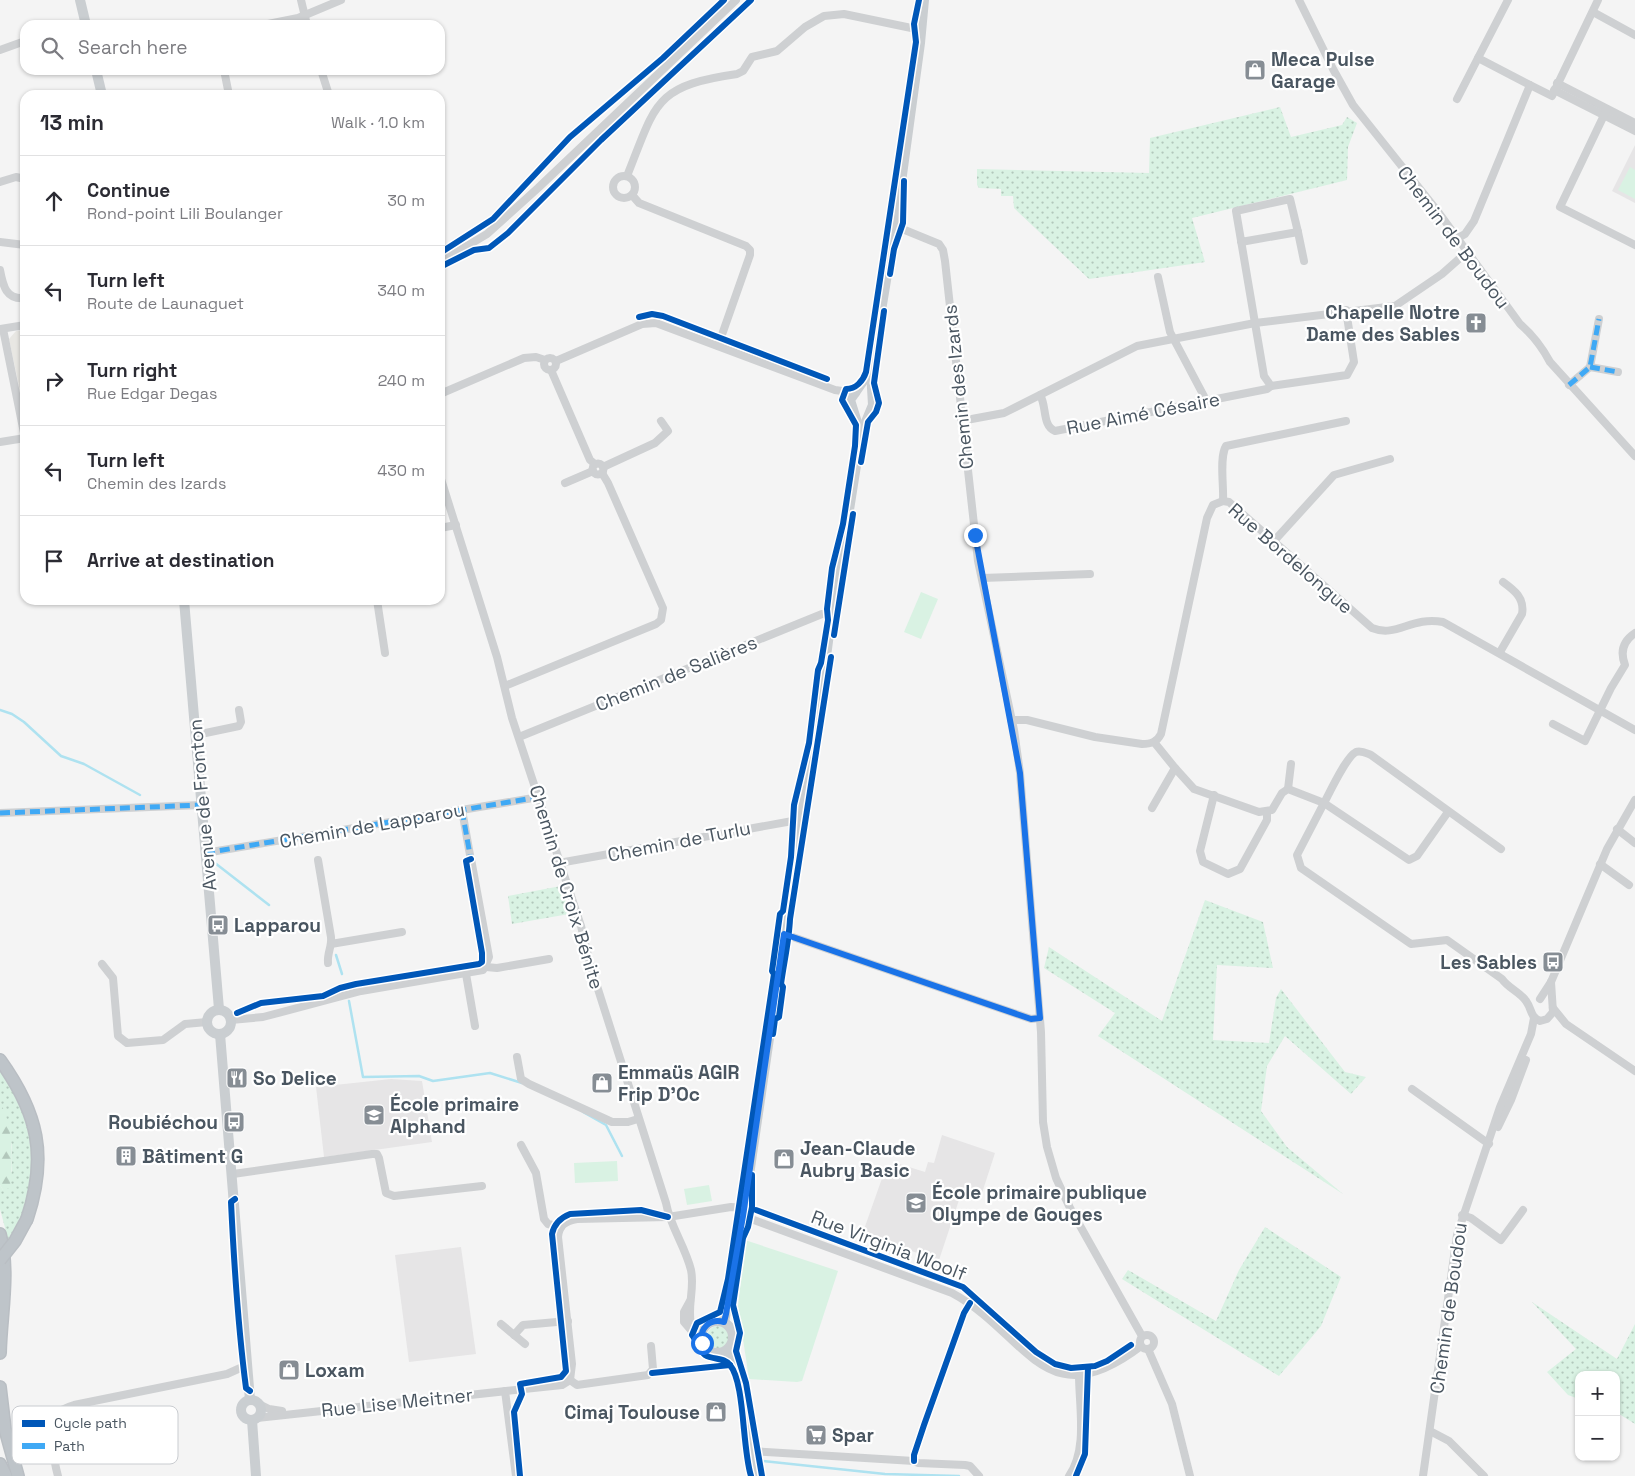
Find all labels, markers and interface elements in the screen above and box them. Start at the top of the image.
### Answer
search box [20,20,445,75]
icon: search [38,34,66,62]
text: Search here [78,35,188,60]
place label: Meca Pulse Garage [1271,47,1375,94]
shop icon: Meca Pulse Garage [1243,58,1267,82]
text: 13 min [40,109,104,136]
text: Walk · 1.0 km [331,112,425,133]
street label: Chemin de Boudou [1392,161,1515,314]
text: Continue [87,178,170,203]
icon: ahead [40,187,68,215]
text: 30 m [387,190,425,211]
text: Rond-point Lili Boulanger [87,203,283,224]
text: Turn left [87,268,165,293]
icon: left [40,277,68,305]
text: 340 m [377,280,425,301]
text: Route de Launaguet [87,293,244,314]
place label: Chapelle Notre Dame des Sables [1306,300,1460,347]
street label: Chemin des Izards [937,303,980,471]
church icon: Chapelle Notre Dame des Sables [1464,311,1488,335]
text: Turn right [87,358,177,383]
icon: right [40,367,68,395]
text: 240 m [378,370,425,391]
text: Rue Edgar Degas [87,383,217,404]
street label: Rue Aimé Césaire [1064,386,1222,441]
text: Turn left [87,448,165,473]
icon: left [40,457,68,485]
text: 430 m [377,460,425,481]
text: Chemin des Izards [87,473,226,494]
street label: Rue Bordelongue [1223,497,1358,619]
route end [964,524,987,547]
icon: arrive [40,547,68,575]
text: Arrive at destination [87,548,275,573]
street label: Chemin de Salières [592,630,761,717]
street label: Avenue de Fronton [183,718,222,892]
street label: Chemin de Croix Bénite [524,782,610,992]
street label: Chemin de Lapparou [277,797,467,854]
street label: Chemin de Turlu [605,815,753,868]
bus stop icon: Lapparou [206,913,230,937]
place label: Lapparou [234,913,321,938]
place label: Les Sables [1440,950,1537,975]
bus stop icon: Les Sables [1541,950,1565,974]
place label: Emmaüs AGIR Frip D'Oc [618,1060,740,1107]
restaurant icon: So Delice [225,1066,249,1090]
place label: So Delice [253,1066,337,1091]
shop icon: Emmaüs AGIR Frip D'Oc [590,1071,614,1095]
place label: École primaire Alphand [390,1092,519,1139]
school or university icon: École primaire Alphand [362,1103,386,1127]
place label: Roubiéchou [108,1110,218,1135]
bus stop icon: Roubiéchou [222,1110,246,1134]
place label: Jean-Claude Aubry Basic [800,1136,916,1183]
building icon: Bâtiment G [114,1144,138,1168]
place label: Bâtiment G [142,1144,243,1169]
shop icon: Jean-Claude Aubry Basic [772,1147,796,1171]
place label: École primaire publique Olympe de Gouges [932,1180,1147,1227]
school or university icon: École primaire publique Olympe de Gouges [904,1191,928,1215]
street label: Rue Virginia Woolf [808,1204,970,1287]
street label: Chemin de Boudou [1424,1221,1473,1395]
route start [691,1332,714,1355]
shop icon: Loxam [277,1358,301,1382]
place label: Loxam [305,1358,365,1383]
map controls [1575,1371,1620,1461]
button: + [1575,1371,1620,1416]
street label: Rue Lise Meitner [320,1382,474,1423]
place label: Cimaj Toulouse [564,1400,700,1425]
shop icon: Cimaj Toulouse [704,1400,728,1424]
legend [12,1406,178,1464]
text: Cycle path [54,1414,127,1432]
button: − [1575,1416,1620,1461]
supermarket icon: Spar [804,1423,828,1447]
place label: Spar [832,1423,874,1448]
text: Path [54,1437,85,1455]

